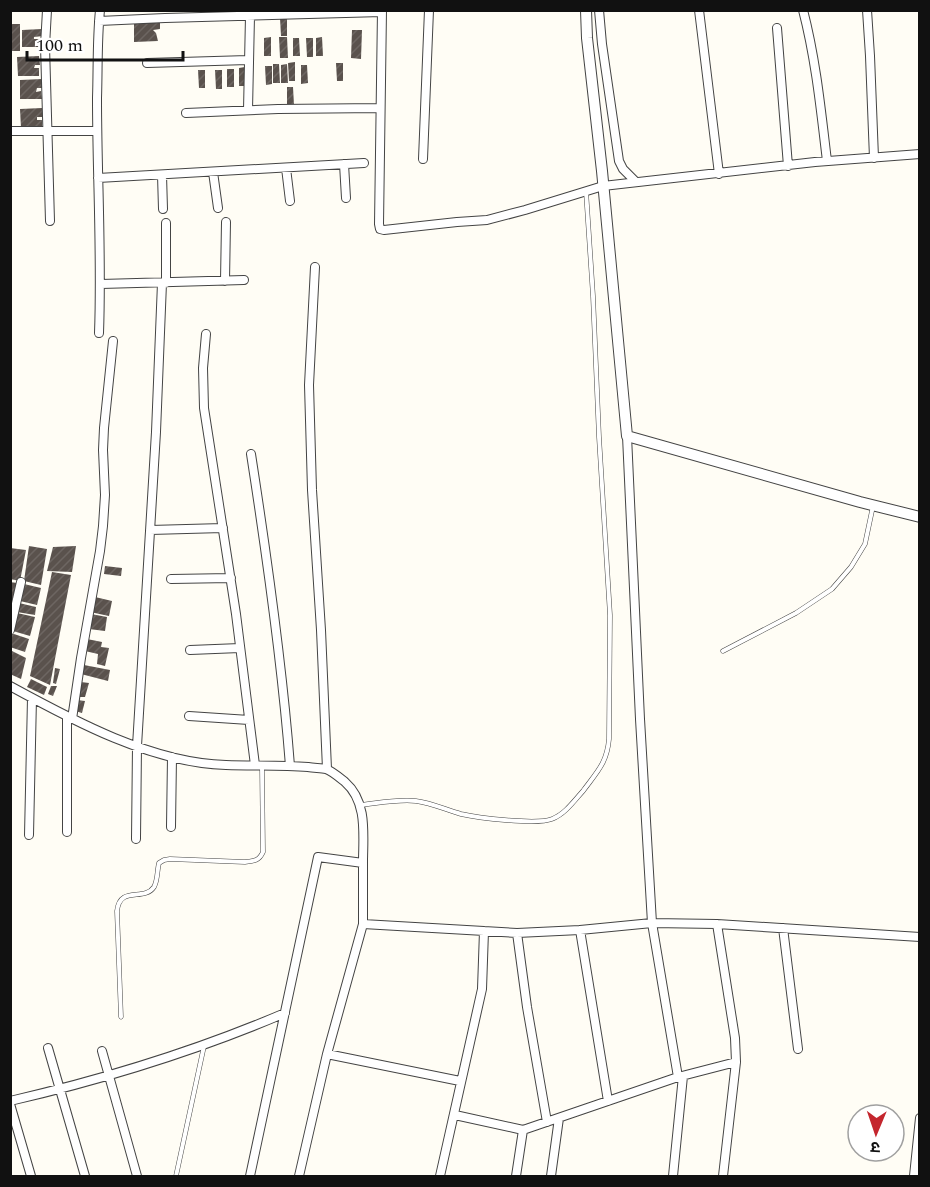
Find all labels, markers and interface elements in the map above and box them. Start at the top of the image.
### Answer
scale bar [27,24,183,62]
text: 100 m [36,32,83,59]
north arrow [846,1103,906,1163]
text: उ [870,1135,881,1159]

